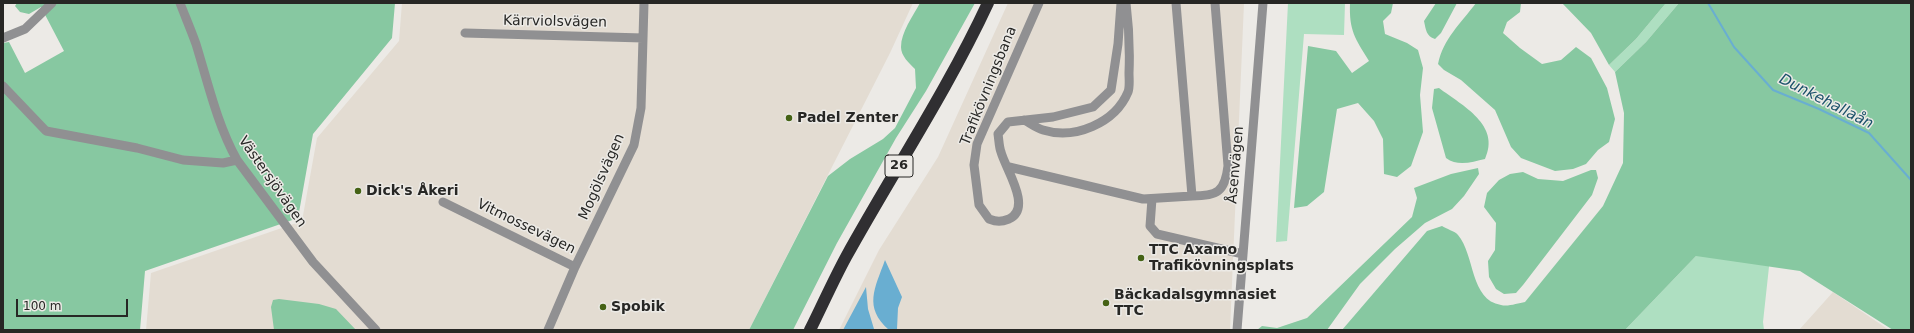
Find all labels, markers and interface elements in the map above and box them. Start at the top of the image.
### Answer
street label: Kärrviolsvägen [503,13,607,31]
street label: Trafikövningsbana [957,24,1021,148]
water label: Dunkehallaån [1776,71,1876,133]
place label: Padel Zenter [797,110,898,126]
marker: Padel Zenter [784,113,794,123]
street label: Åsenvägen [1224,126,1248,204]
street label: Mogölsvägen [576,131,628,223]
street label: Västersjövägen [234,133,310,231]
road number: 26 [885,155,913,177]
place label: Dick's Åkeri [366,183,458,199]
marker: Dick's Åkeri [353,186,363,196]
street label: Vitmossevägen [474,196,578,258]
place label: TTC Axamo Trafikövningsplats [1149,242,1294,274]
marker: TTC Axamo Trafikövningsplats [1136,253,1146,263]
place label: Bäckadalsgymnasiet TTC [1114,287,1276,320]
scale bar [18,291,130,317]
marker: Bäckadalsgymnasiet TTC [1101,298,1111,308]
text: 100 m [23,299,61,313]
place label: Spobik [611,299,665,315]
marker: Spobik [598,302,608,312]

